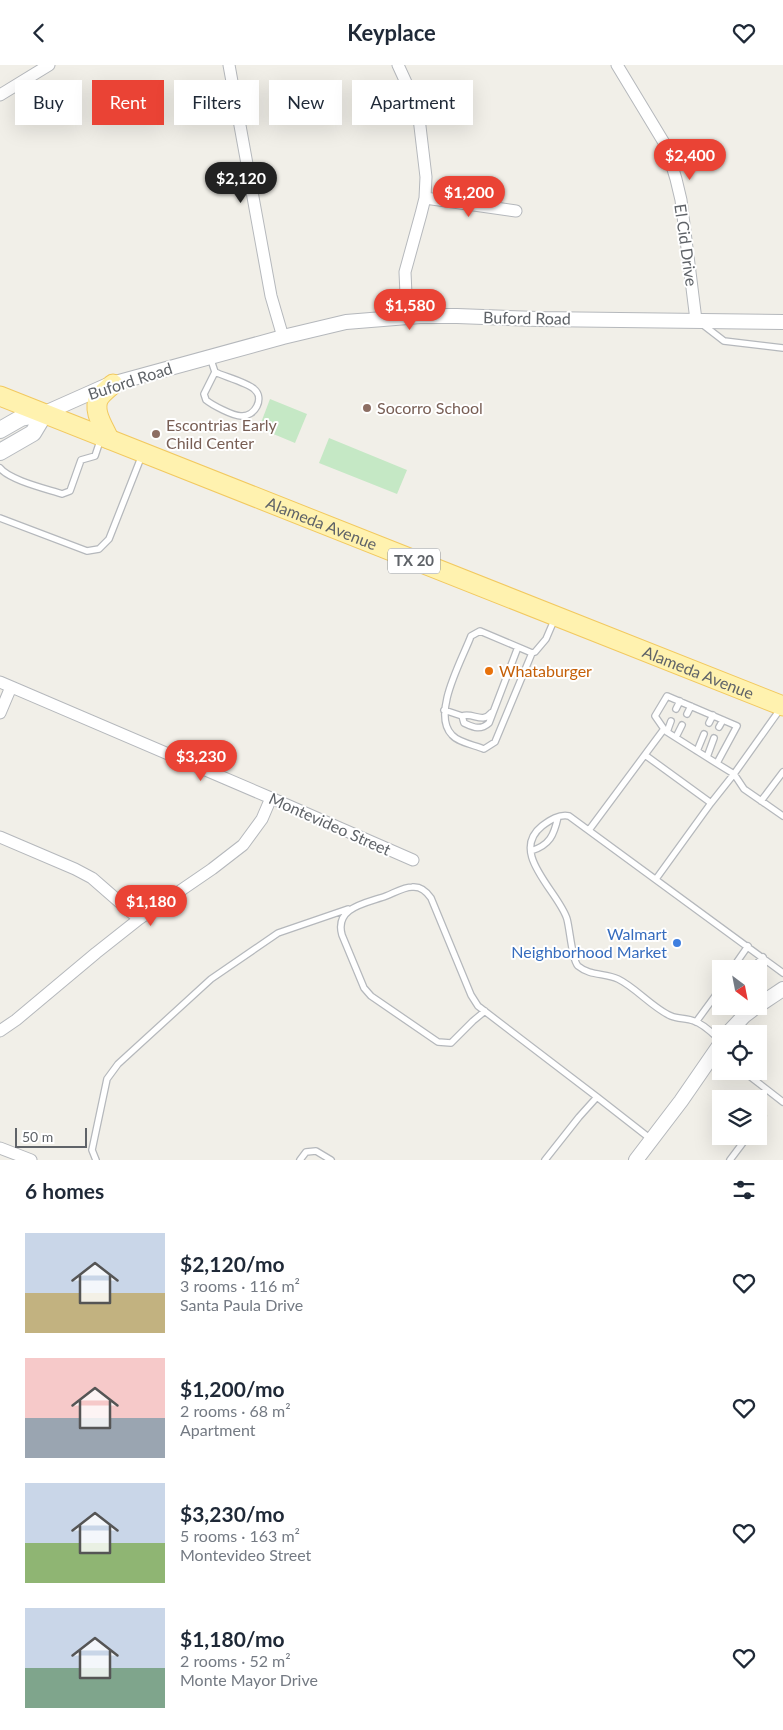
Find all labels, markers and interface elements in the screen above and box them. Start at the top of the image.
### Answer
icon: back [25,19,53,47]
text: Keyplace [347,19,436,46]
icon: heart [730,19,758,47]
chip: Buy [15,80,82,125]
chip: Rent [92,80,164,125]
chip: Filters [174,80,259,125]
chip: New [269,80,342,125]
chip: Apartment [352,80,473,125]
pin: $2,400 [649,139,731,181]
text: $2,400 [665,145,715,164]
pin: $2,120 [200,161,282,204]
text: $2,120 [216,168,266,187]
pin: $1,200 [428,175,510,218]
text: $1,200 [444,182,494,201]
street label: El Cid Drive [671,203,702,287]
pin: $1,580 [369,289,451,331]
text: $1,580 [385,295,435,314]
street label: Buford Road [483,307,571,328]
street label: Buford Road [85,358,174,403]
place label: Socorro School [377,398,483,417]
marker: Socorro School [361,402,373,414]
place label: Escontrias Early Child Center [166,415,277,452]
marker: Escontrias Early Child Center [150,428,162,440]
street label: Alameda Avenue [264,492,380,553]
road number: TX 20 [388,549,440,573]
street label: Alameda Avenue [640,641,757,702]
place label: Whataburger [499,661,592,680]
marker: Whataburger [483,665,495,677]
pin: $3,230 [160,739,242,782]
text: $3,230 [176,746,226,765]
street label: Montevideo Street [266,788,394,859]
pin: $1,180 [110,885,192,927]
text: $1,180 [126,891,176,910]
place label: Walmart Neighborhood Market [511,924,667,961]
marker: Walmart Neighborhood Market [671,937,683,949]
north arrow [712,960,768,1015]
map controls [712,960,767,1145]
button: locate [712,1025,767,1080]
button: layers [712,1090,767,1145]
scale bar [15,1125,88,1148]
text: 50 m [22,1128,53,1145]
icon: filters [730,1176,758,1204]
text: 6 homes [25,1178,104,1203]
text: $2,120/mo [180,1251,285,1276]
icon: home [65,1253,125,1313]
icon: heart [730,1269,758,1297]
text: 3 rooms · 116 m² [180,1276,300,1295]
text: Santa Paula Drive [180,1295,303,1314]
text: $1,200/mo [180,1376,285,1401]
icon: home [65,1378,125,1438]
icon: heart [730,1394,758,1422]
text: 2 rooms · 68 m² [180,1401,291,1420]
text: Apartment [180,1420,255,1439]
text: $3,230/mo [180,1501,285,1526]
icon: home [65,1503,125,1563]
icon: heart [730,1519,758,1547]
text: 5 rooms · 163 m² [180,1526,300,1545]
text: Montevideo Street [180,1545,311,1564]
text: $1,180/mo [180,1626,285,1651]
icon: home [65,1628,125,1688]
icon: heart [730,1644,758,1672]
text: 2 rooms · 52 m² [180,1651,291,1670]
text: Monte Mayor Drive [180,1670,318,1689]

